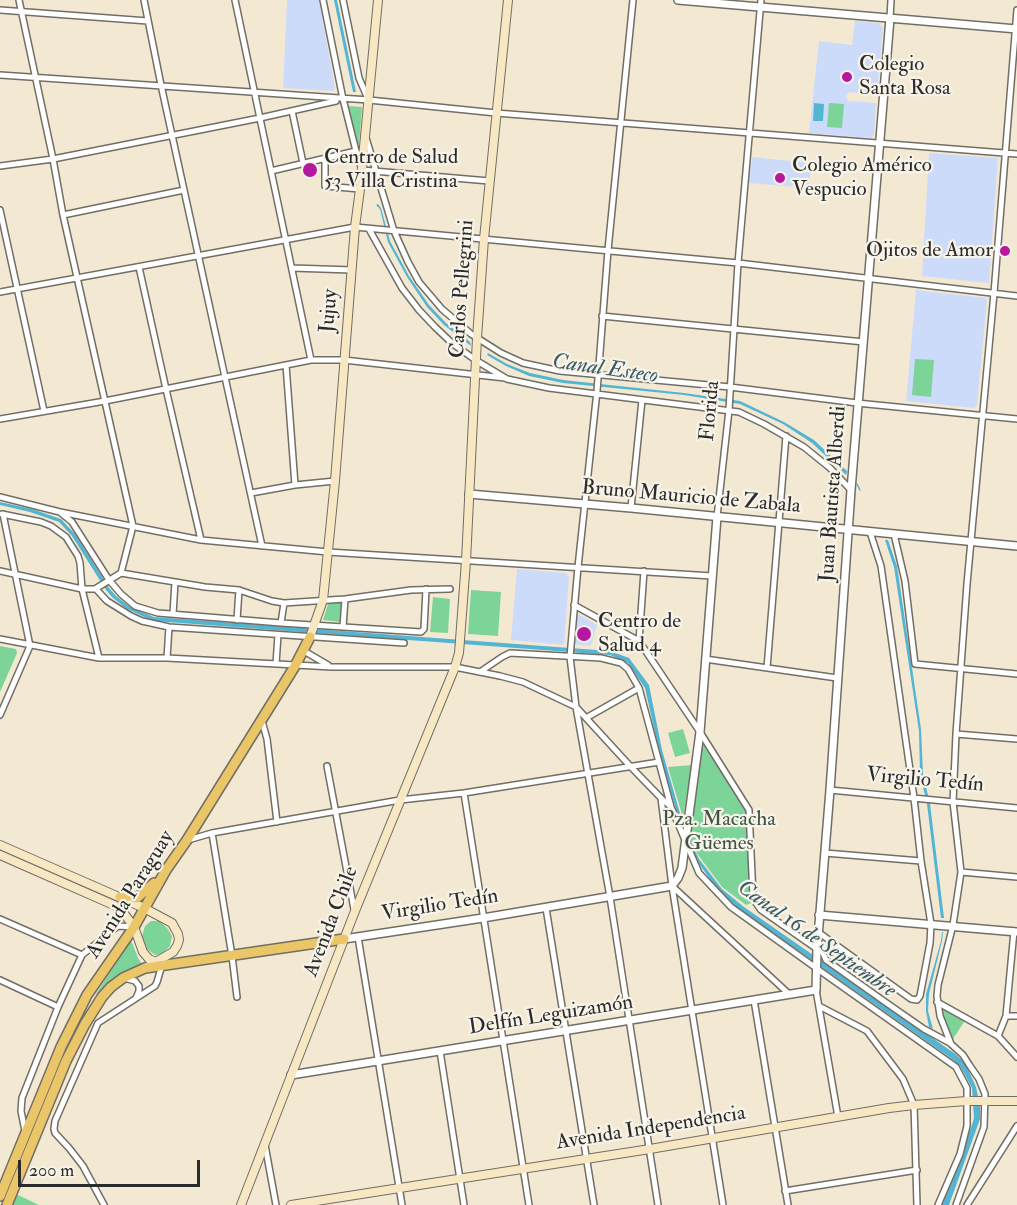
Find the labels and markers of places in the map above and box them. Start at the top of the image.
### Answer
place label: Colegio Santa Rosa [859,52,951,102]
marker: Colegio Santa Rosa [840,70,854,84]
place label: Centro de Salud 53 Villa Cristina [324,145,458,195]
place label: Colegio Américo Vespucio [792,153,932,203]
marker: Centro de Salud 53 Villa Cristina [301,161,319,179]
marker: Colegio Américo Vespucio [773,171,787,185]
place label: Ojitos de Amor [866,238,993,264]
marker: Ojitos de Amor [998,244,1012,258]
place label: Centro de Salud 4 [598,609,681,659]
marker: Centro de Salud 4 [575,625,593,643]

